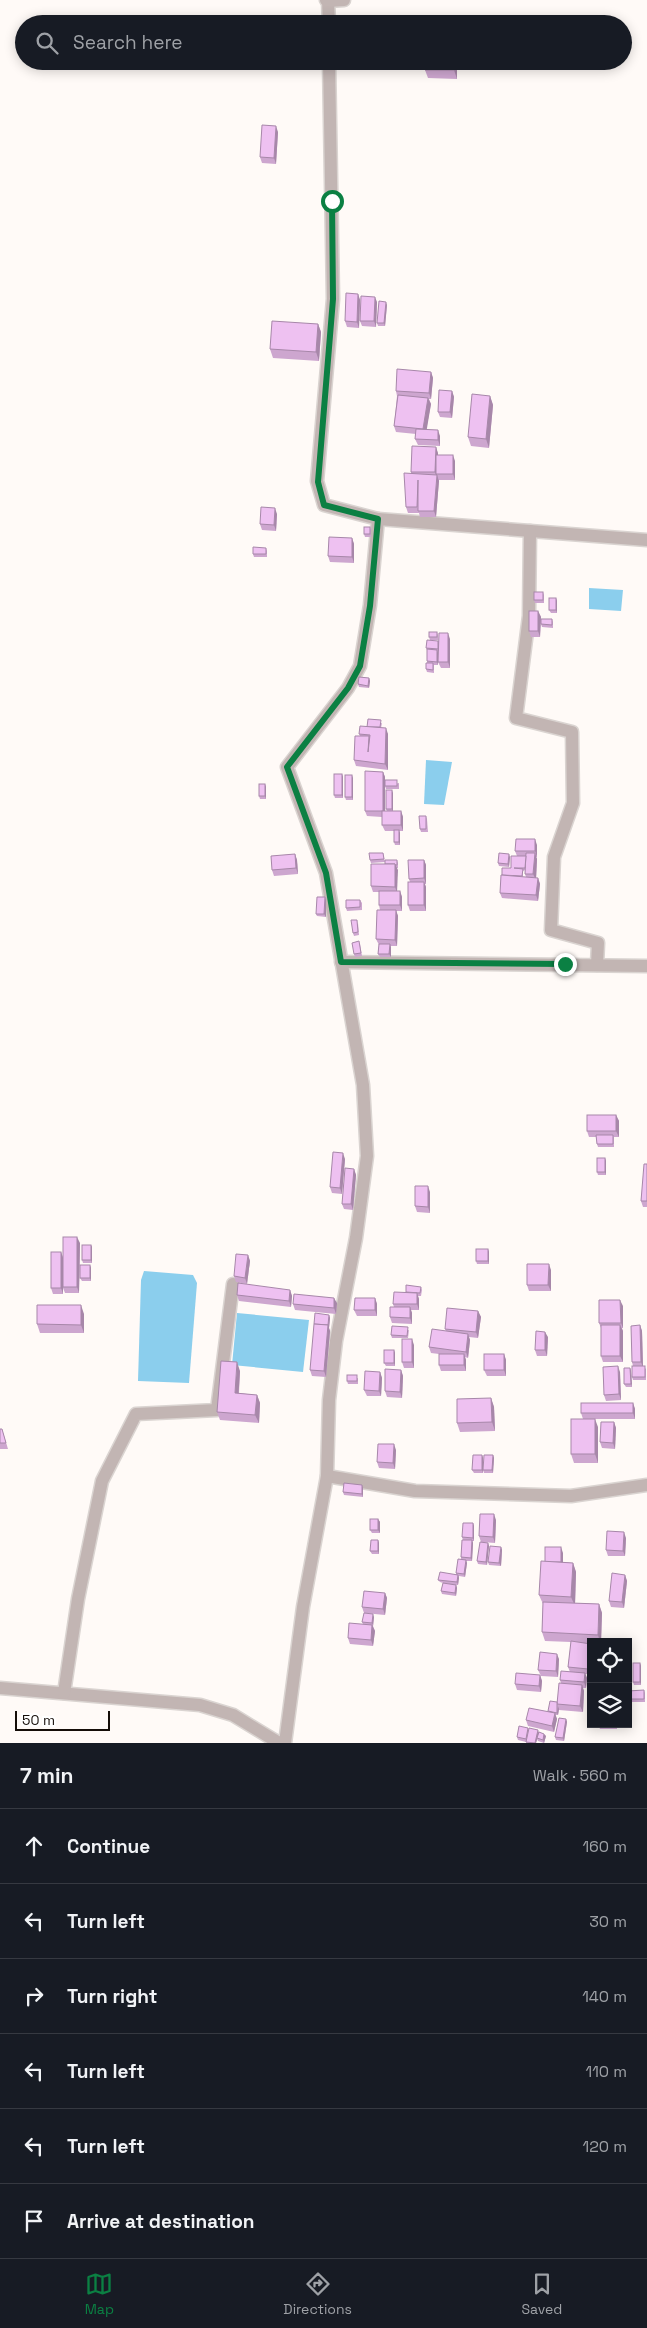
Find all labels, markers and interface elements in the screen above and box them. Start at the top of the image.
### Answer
search box [15,15,632,70]
icon: search [33,29,61,57]
text: Search here [73,30,183,55]
route start [321,190,344,213]
route end [554,953,577,976]
map controls [587,1638,632,1728]
button: locate [587,1638,632,1683]
button: layers [587,1683,632,1728]
scale bar [15,1708,110,1731]
text: 50 m [22,1711,55,1729]
text: 7 min [20,1762,73,1789]
text: Walk · 560 m [533,1765,627,1786]
icon: ahead [20,1832,48,1860]
text: Continue [67,1834,150,1859]
text: 160 m [582,1836,627,1857]
icon: left [20,1907,48,1935]
text: Turn left [67,1909,145,1934]
text: 30 m [589,1911,627,1932]
icon: right [20,1982,48,2010]
text: Turn right [67,1984,157,2009]
text: 140 m [582,1986,627,2007]
icon: left [20,2057,48,2085]
text: Turn left [67,2059,145,2084]
text: 110 m [585,2061,627,2082]
icon: left [20,2132,48,2160]
text: Turn left [67,2134,145,2159]
text: 120 m [583,2136,627,2157]
icon: arrive [20,2207,48,2235]
text: Arrive at destination [67,2209,255,2234]
tab: Map [85,2270,114,2318]
tab: Directions [283,2270,352,2318]
tab: Saved [521,2270,562,2318]

